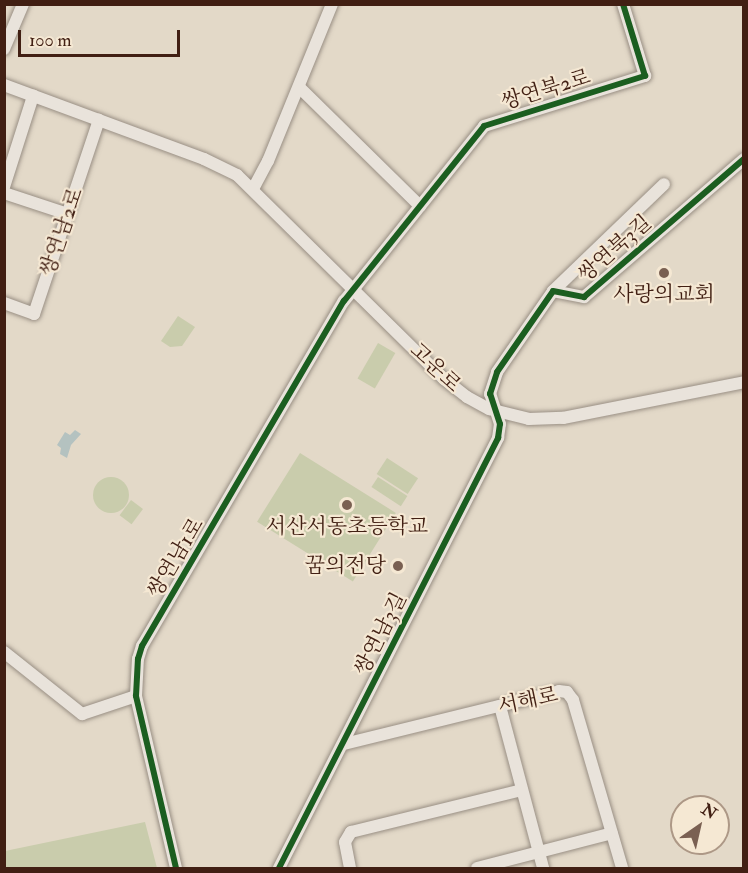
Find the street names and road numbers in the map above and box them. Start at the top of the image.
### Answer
street label: 쌍연북2로 [498,65,594,115]
street label: 쌍연남2로 [35,185,89,279]
street label: 쌍연북3길 [573,210,657,288]
street label: 고운로 [404,338,466,398]
street label: 쌍연남1로 [142,514,210,602]
street label: 쌍연남3길 [350,589,412,679]
street label: 서해로 [496,682,560,720]

